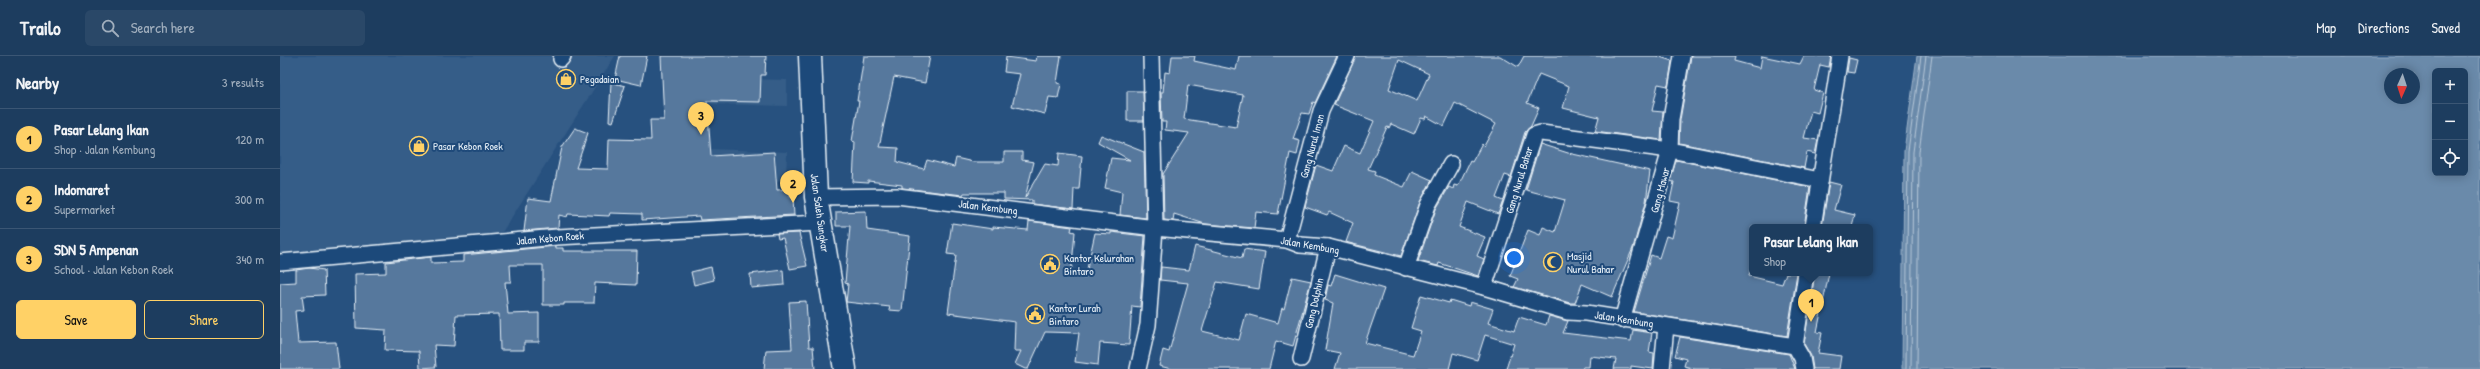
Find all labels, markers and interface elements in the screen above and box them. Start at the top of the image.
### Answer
search box [85,10,365,46]
text: Trailo [20,15,61,41]
icon: search [99,17,121,39]
text: Search here [131,17,195,38]
text: Map [2316,18,2336,37]
text: Directions [2358,18,2409,37]
text: Saved [2431,18,2460,37]
shop icon: Pegadaian [555,68,577,90]
north arrow [2384,68,2420,104]
map controls [2432,68,2468,176]
button: + [2432,68,2468,104]
text: Nearby [16,71,59,94]
place label: Pegadaian [580,72,619,86]
text: 3 results [222,73,264,91]
pin: 3 [688,102,714,135]
button: − [2432,104,2468,140]
street label: Gang Nurul Iman [1297,112,1327,180]
text: Pasar Lelang Ikan [54,119,149,140]
text: 1 [27,130,31,148]
text: 120 m [236,130,264,148]
shop icon: Pasar Kebon Roek [408,135,430,157]
place label: Pasar Kebon Roek [433,139,503,153]
text: Shop · Jalan Kembung [54,140,155,158]
button: locate [2432,140,2468,176]
street label: Gang Nurul Bahar [1502,144,1536,215]
street label: Gang Mawar [1647,165,1673,214]
pin: 2 [780,170,806,203]
street label: Jalan Saleh Sungkar [808,173,833,254]
text: Indomaret [54,179,109,200]
text: 2 [26,190,32,208]
text: 300 m [235,190,264,208]
street label: Jalan Kembung [958,196,1018,218]
text: Supermarket [54,200,115,218]
popup [1749,224,1873,276]
street label: Jalan Kebon Roek [515,228,585,248]
text: Pasar Lelang Ikan [1764,231,1858,252]
street label: Jalan Kembung [1279,233,1341,257]
text: SDN 5 Ampenan [54,239,139,260]
your location [1504,248,1524,268]
place label: Masjid Nurul Bahar [1567,249,1615,276]
text: 3 [26,250,32,268]
text: 340 m [236,250,264,268]
place label: Kantor Kelurahan Bintaro [1064,251,1134,278]
mosque icon: Masjid Nurul Bahar [1542,251,1564,273]
text: Shop [1764,252,1786,270]
public building icon: Kantor Kelurahan Bintaro [1039,253,1061,275]
text: School · Jalan Kebon Roek [54,260,173,278]
street label: Gang Dolphin [1301,276,1327,330]
pin: 1 [1798,289,1824,322]
button: Save [16,300,136,339]
button: Share [144,300,264,339]
place label: Kantor Lurah Bintaro [1049,301,1101,328]
public building icon: Kantor Lurah Bintaro [1024,303,1046,325]
street label: Jalan Kembung [1593,307,1655,331]

